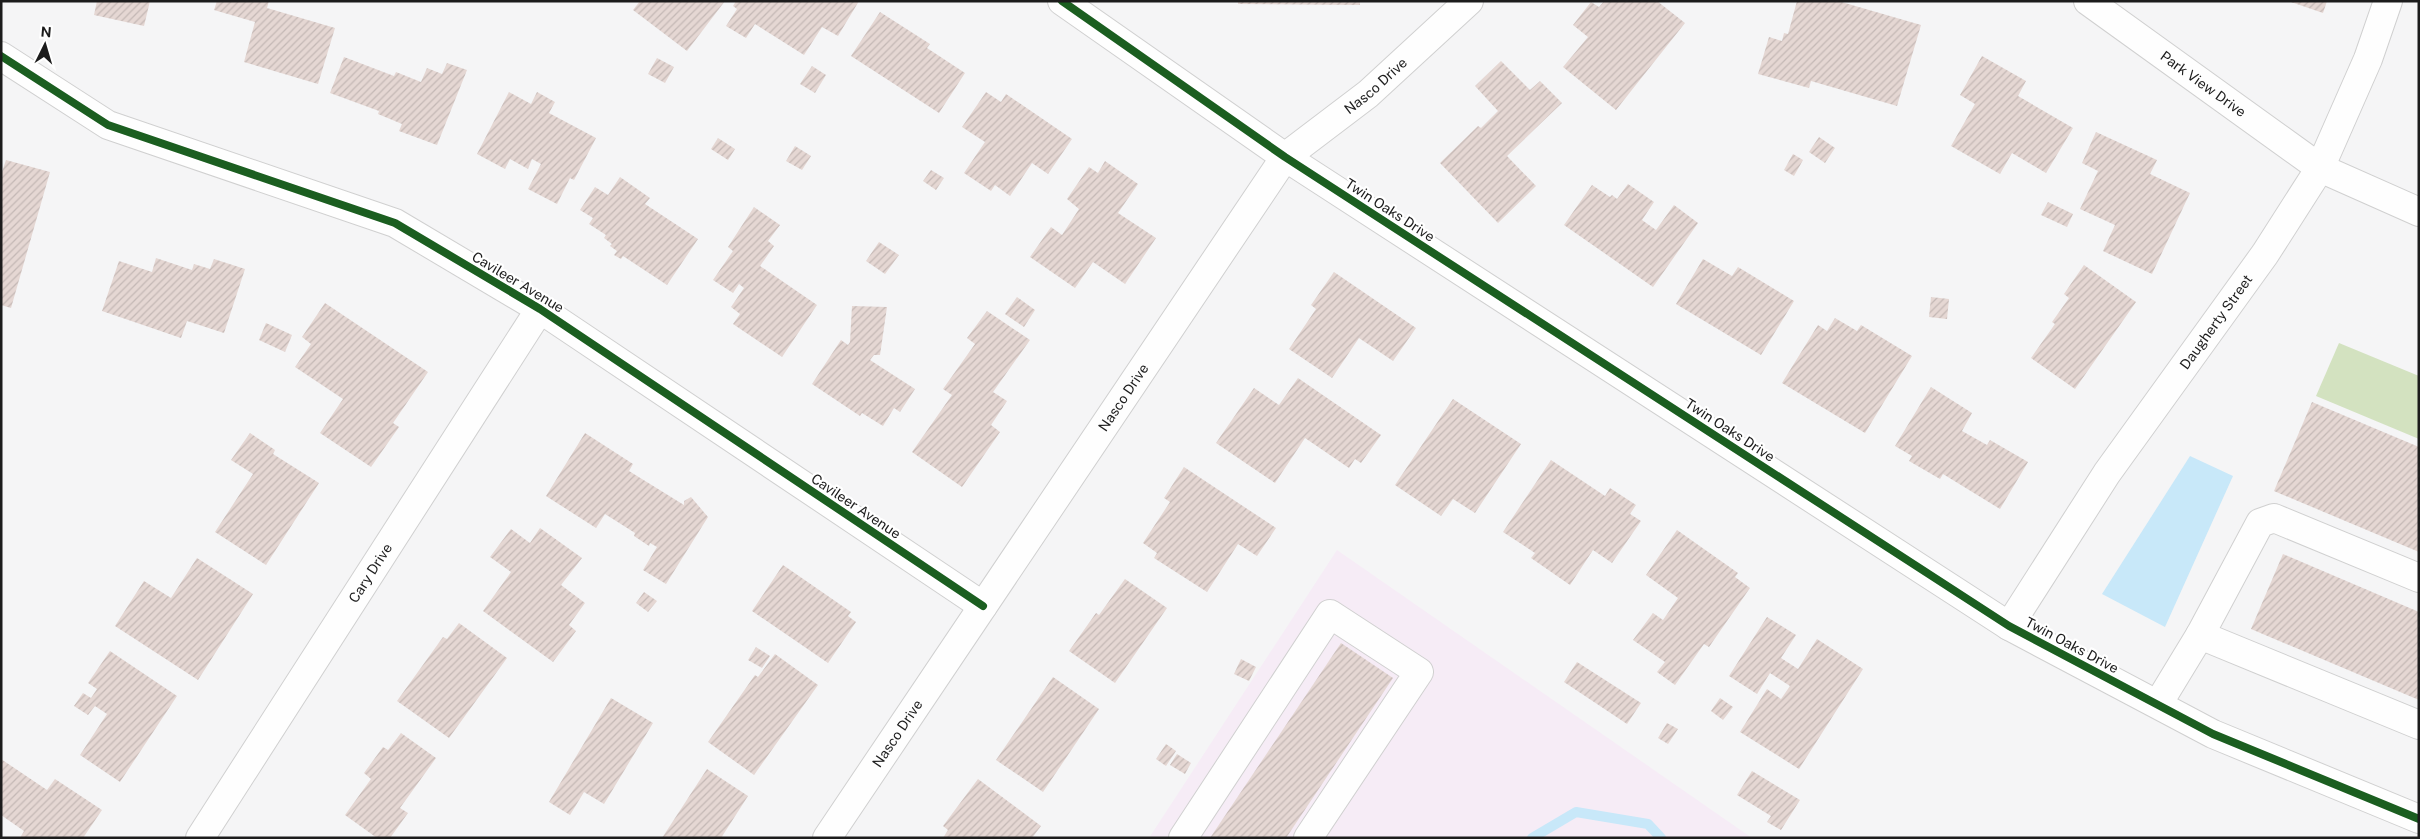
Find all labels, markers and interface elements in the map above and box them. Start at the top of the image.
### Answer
north arrow [20,20,70,70]
text: N [40,24,52,40]
street label: Park View Drive [2157,48,2249,120]
street label: Nasco Drive [1341,54,1410,117]
street label: Twin Oaks Drive [1342,175,1438,245]
street label: Cavileer Avenue [469,248,567,316]
street label: Daugherty Street [2177,271,2256,372]
street label: Nasco Drive [1095,361,1152,434]
street label: Twin Oaks Drive [1682,395,1778,465]
street label: Cavileer Avenue [808,470,904,542]
street label: Cary Drive [345,540,395,606]
street label: Twin Oaks Drive [2023,614,2121,676]
street label: Nasco Drive [869,697,926,770]

